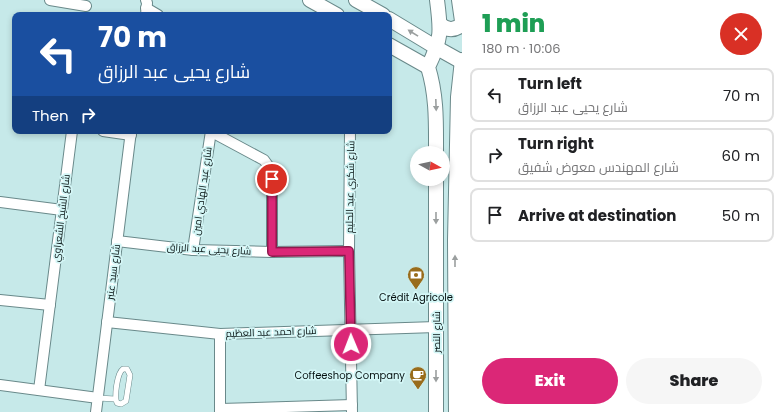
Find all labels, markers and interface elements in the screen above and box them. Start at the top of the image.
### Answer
text: 1 min [482,7,545,40]
button: close [720,13,762,55]
text: 70 m [98,18,167,57]
icon: left [32,28,84,80]
one-way arrow [407,30,419,37]
text: 180 m · 10:06 [482,39,561,58]
text: شارع يحيى عبد الرزاق [98,59,250,84]
text: Turn left [518,73,582,94]
icon: left [484,84,506,106]
text: 70 m [723,85,760,106]
text: شارع يحيى عبد الرزاق [518,98,628,117]
one-way arrow [432,99,439,111]
icon: right [77,104,99,126]
text: Then [32,105,69,126]
text: Turn right [518,133,594,154]
street label: شارع شكري عبد الحليم [342,141,358,233]
icon: right [484,144,506,166]
text: 60 m [722,145,760,166]
street label: شارع عبد الهادي امين [188,146,216,236]
north arrow [410,146,450,186]
map controls [410,146,450,186]
text: شارع المهندس معوض شفيق [518,158,679,177]
pin [255,162,289,196]
icon: arrive [261,168,283,190]
street label: شارع الشيخ الشعراوي [48,173,74,263]
icon: arrive [484,204,506,226]
text: Arrive at destination [518,205,676,226]
text: 50 m [722,205,760,226]
one-way arrow [433,212,439,225]
street label: شارع يحيى عبد الرزاق [166,239,252,259]
street label: شارع سيد عنبر [102,243,124,302]
one-way arrow [452,254,458,267]
bank icon: Crédit Agricole [406,265,426,290]
place label: Crédit Agricole [379,290,453,305]
street label: شارع النصر [429,311,444,354]
street label: شارع احمد عبد العظيم [225,323,317,341]
position arrow [330,323,372,365]
button: Exit [482,358,618,404]
button: Share [626,358,762,404]
cafe icon: Coffeeshop Company [408,365,428,390]
place label: Coffeeshop Company [294,368,405,383]
one-way arrow [433,370,439,383]

